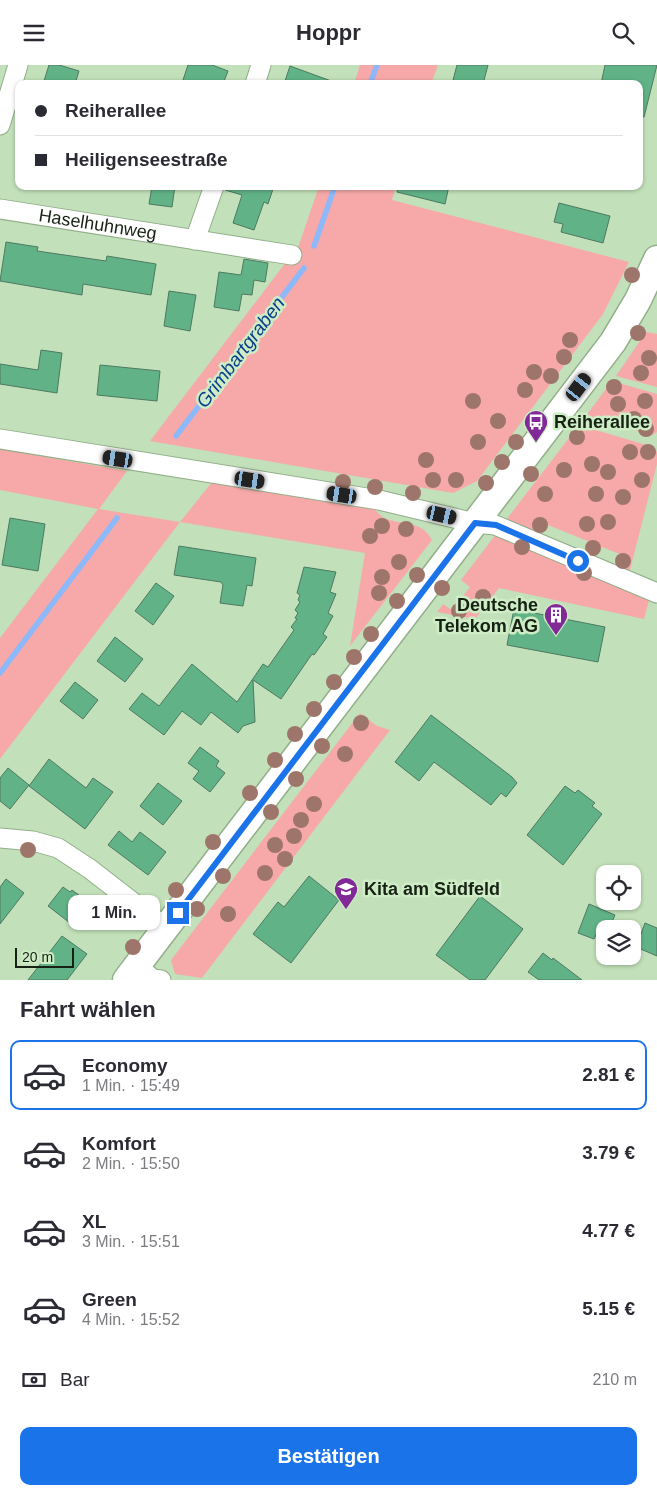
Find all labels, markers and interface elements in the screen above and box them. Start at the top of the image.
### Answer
icon: menu [20,19,48,47]
icon: search [609,19,637,47]
text: Hoppr [296,20,361,45]
text: Reiherallee [65,100,166,121]
text: Heiligenseestraße [65,149,228,170]
street label: Haselhuhnweg [37,205,158,244]
water label: Grimbartgraben [192,293,289,412]
car [563,371,594,403]
bus stop icon: Reiherallee [523,409,549,443]
place label: Reiherallee [554,412,650,432]
car [102,449,133,469]
car [234,470,265,490]
car [326,485,357,505]
car [425,504,458,526]
route start [567,550,589,572]
place label: Deutsche Telekom AG [435,595,538,636]
building icon: Deutsche Telekom AG [543,602,569,636]
map controls [596,865,641,965]
button: locate [596,865,641,910]
school or university icon: Kita am Südfeld [333,876,359,910]
place label: Kita am Südfeld [364,879,500,899]
callout: 1 Min. [68,895,160,931]
route end [167,902,189,924]
text: 1 Min. [91,904,137,921]
button: layers [596,920,641,965]
scale bar [15,945,74,968]
text: 20 m [22,949,53,965]
text: Fahrt wählen [20,997,156,1022]
icon: car [22,1053,67,1098]
text: Economy [82,1055,168,1076]
text: 2.81 € [582,1064,635,1085]
text: 1 Min. · 15:49 [82,1077,180,1094]
icon: car [22,1131,67,1176]
text: Komfort [82,1133,156,1154]
text: 3.79 € [582,1142,635,1163]
text: 2 Min. · 15:50 [82,1155,180,1172]
icon: car [22,1209,67,1254]
text: XL [82,1211,106,1232]
text: 4.77 € [582,1220,635,1241]
text: 3 Min. · 15:51 [82,1233,180,1250]
icon: car [22,1287,67,1332]
text: Green [82,1289,137,1310]
text: 5.15 € [582,1298,635,1319]
text: 4 Min. · 15:52 [82,1311,180,1328]
icon: cash [20,1366,48,1394]
text: Bar [60,1369,90,1390]
text: 210 m [593,1371,637,1388]
button: Bestätigen [20,1427,637,1485]

